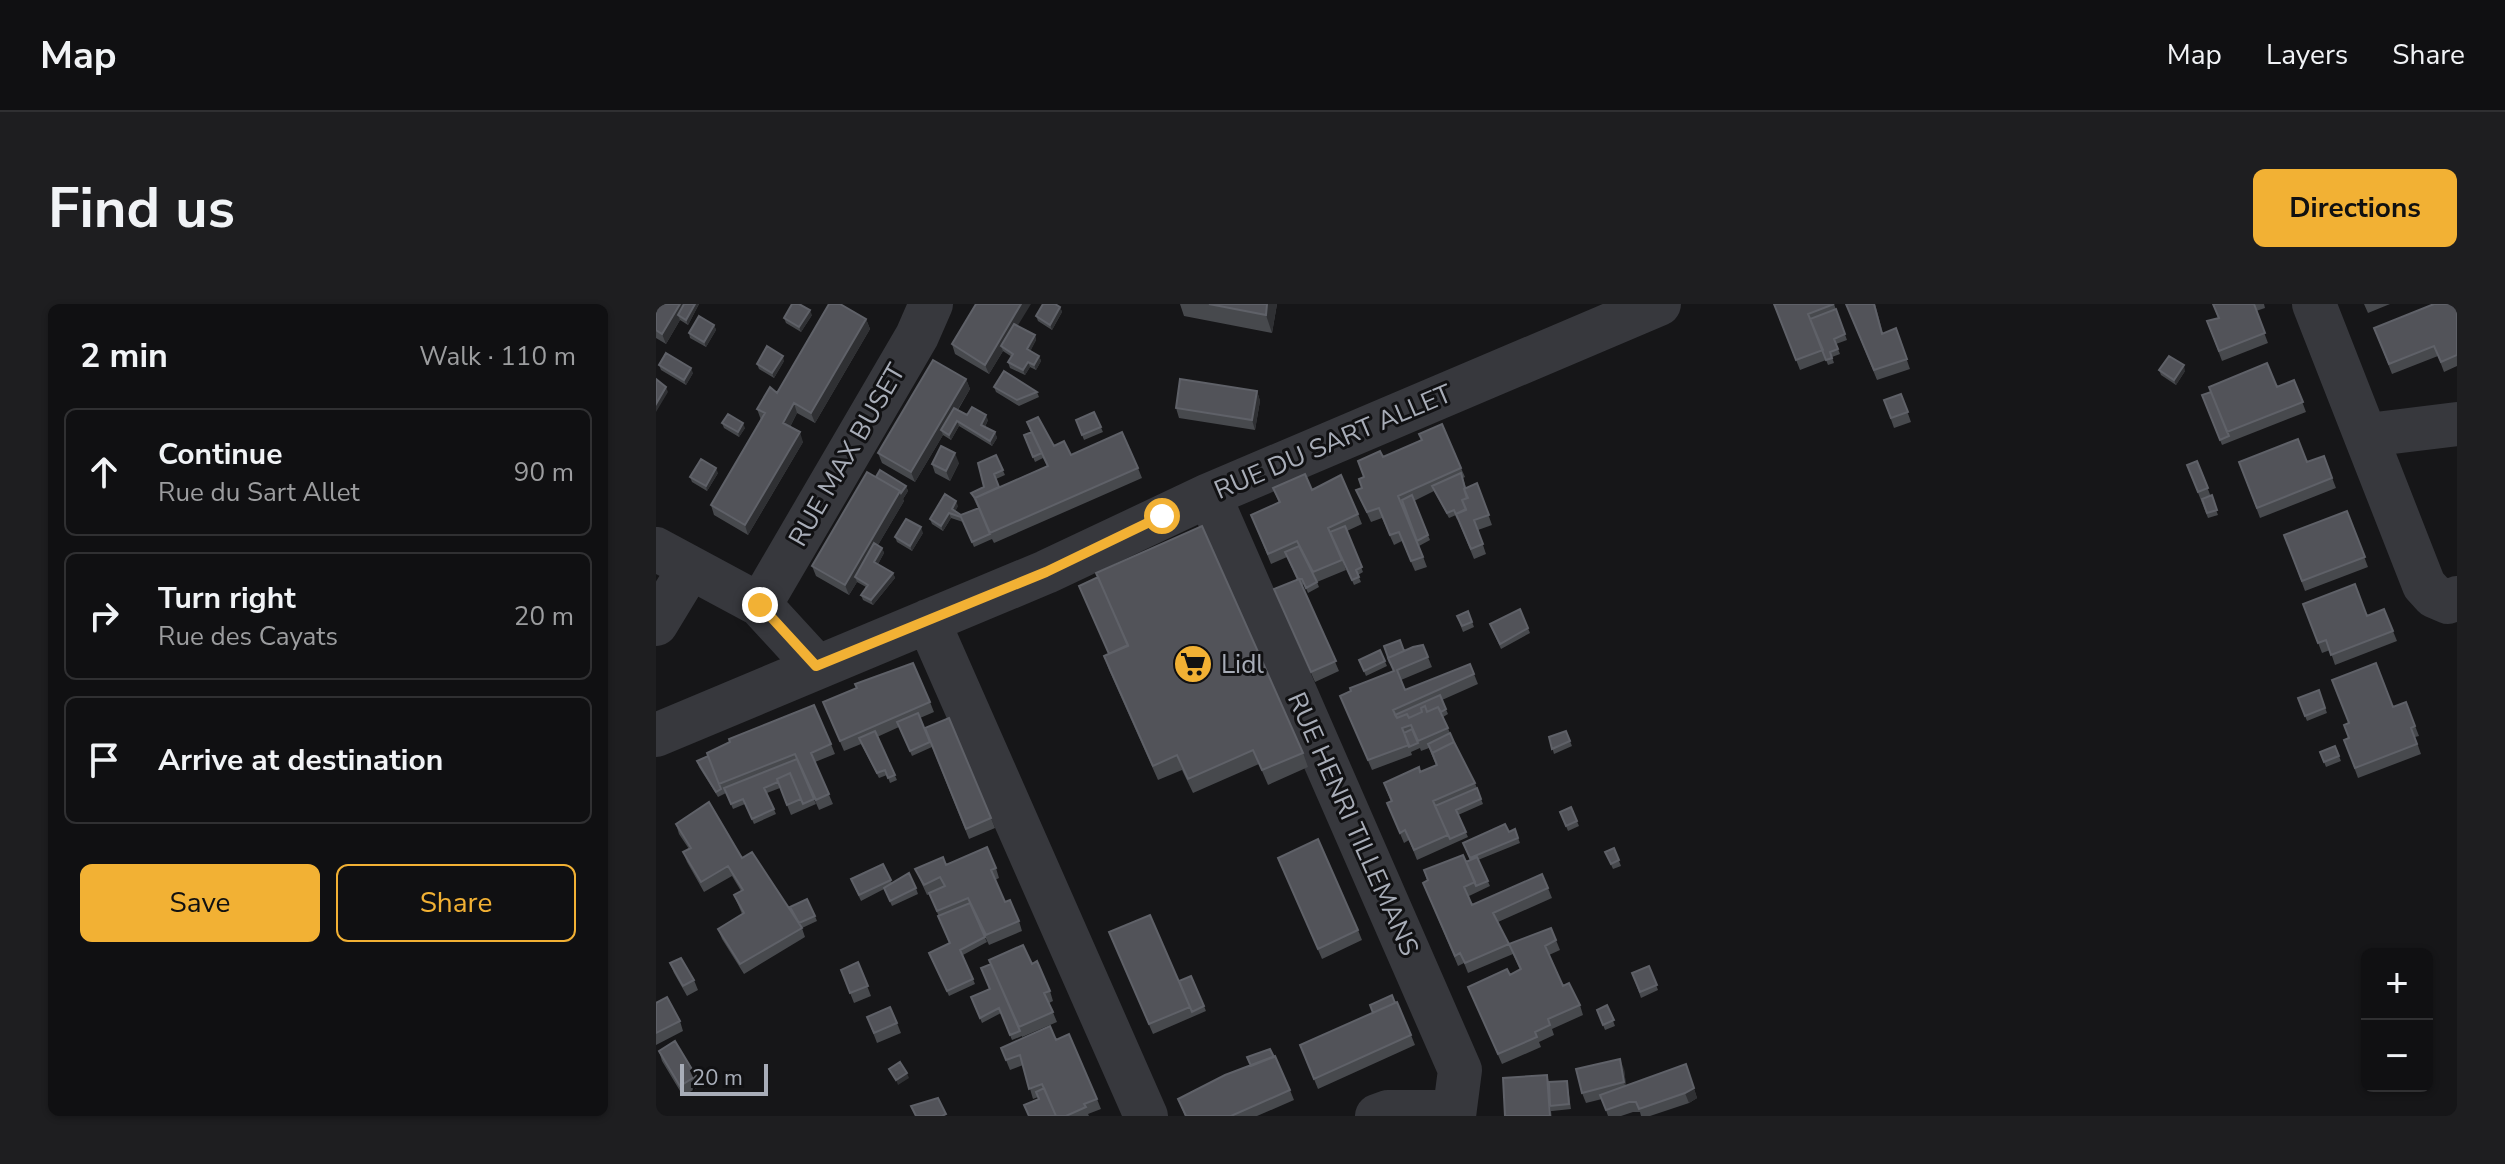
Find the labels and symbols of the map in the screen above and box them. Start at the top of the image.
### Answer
street label: RUE MAX BUSET [780,357,914,553]
street label: RUE DU SART ALLET [1209,376,1457,508]
route start [1144,498,1180,534]
route end [742,587,778,623]
supermarket icon: Lidl [1172,643,1214,685]
place label: Lidl [1221,647,1264,682]
street label: RUE HENRI TILLEMANS [1279,687,1427,961]
scale bar [680,1060,768,1096]

